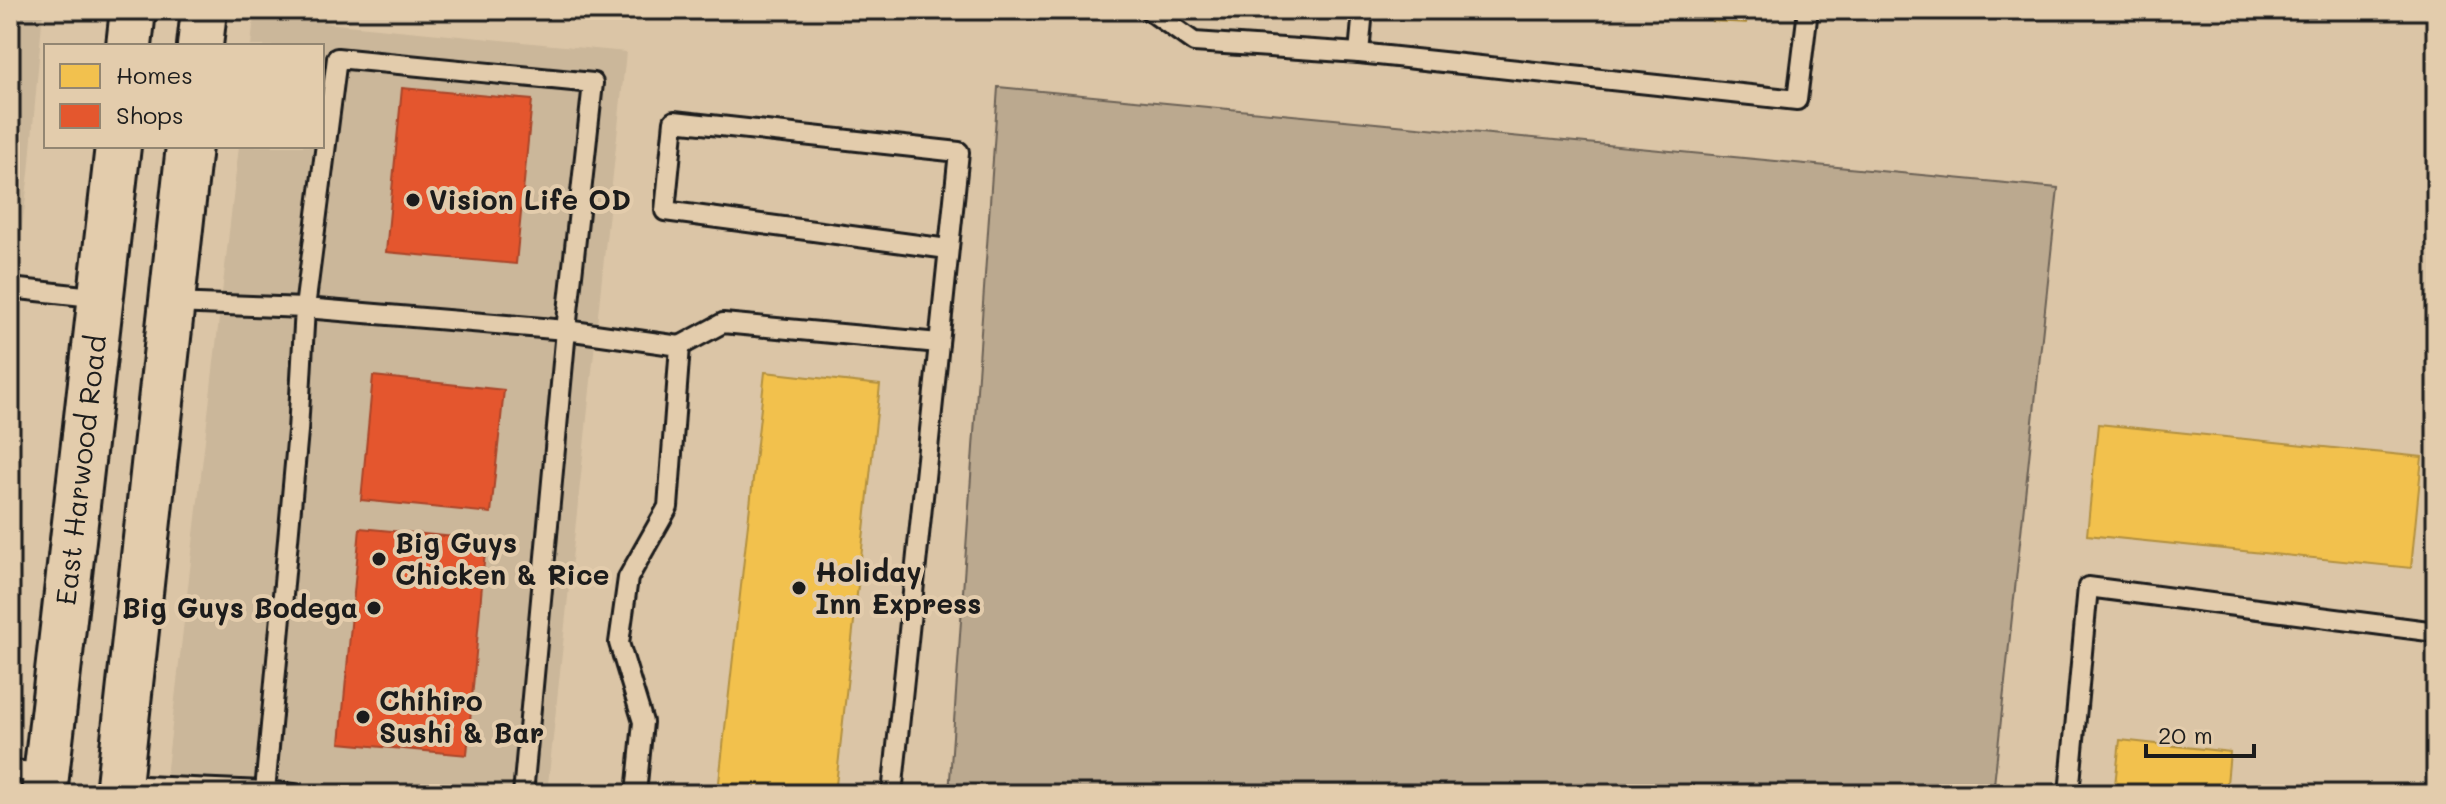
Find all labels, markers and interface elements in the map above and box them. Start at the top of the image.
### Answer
legend [44,44,324,148]
text: Homes [116,59,193,90]
text: Shops [116,99,184,130]
place label: Vision Life OD [429,181,631,217]
marker: Vision Life OD [404,191,422,209]
street label: East Harwood Road [47,333,113,607]
place label: Big Guys Chicken & Rice [395,524,610,592]
marker: Big Guys Chicken & Rice [370,550,388,568]
place label: Holiday Inn Express [815,553,981,621]
marker: Holiday Inn Express [790,579,808,597]
place label: Big Guys Bodega [122,589,358,626]
marker: Big Guys Bodega [365,599,383,617]
place label: Chihiro Sushi & Bar [379,682,544,750]
marker: Chihiro Sushi & Bar [354,708,372,726]
scale bar [2146,708,2254,758]
text: 20 m [2158,719,2213,750]

